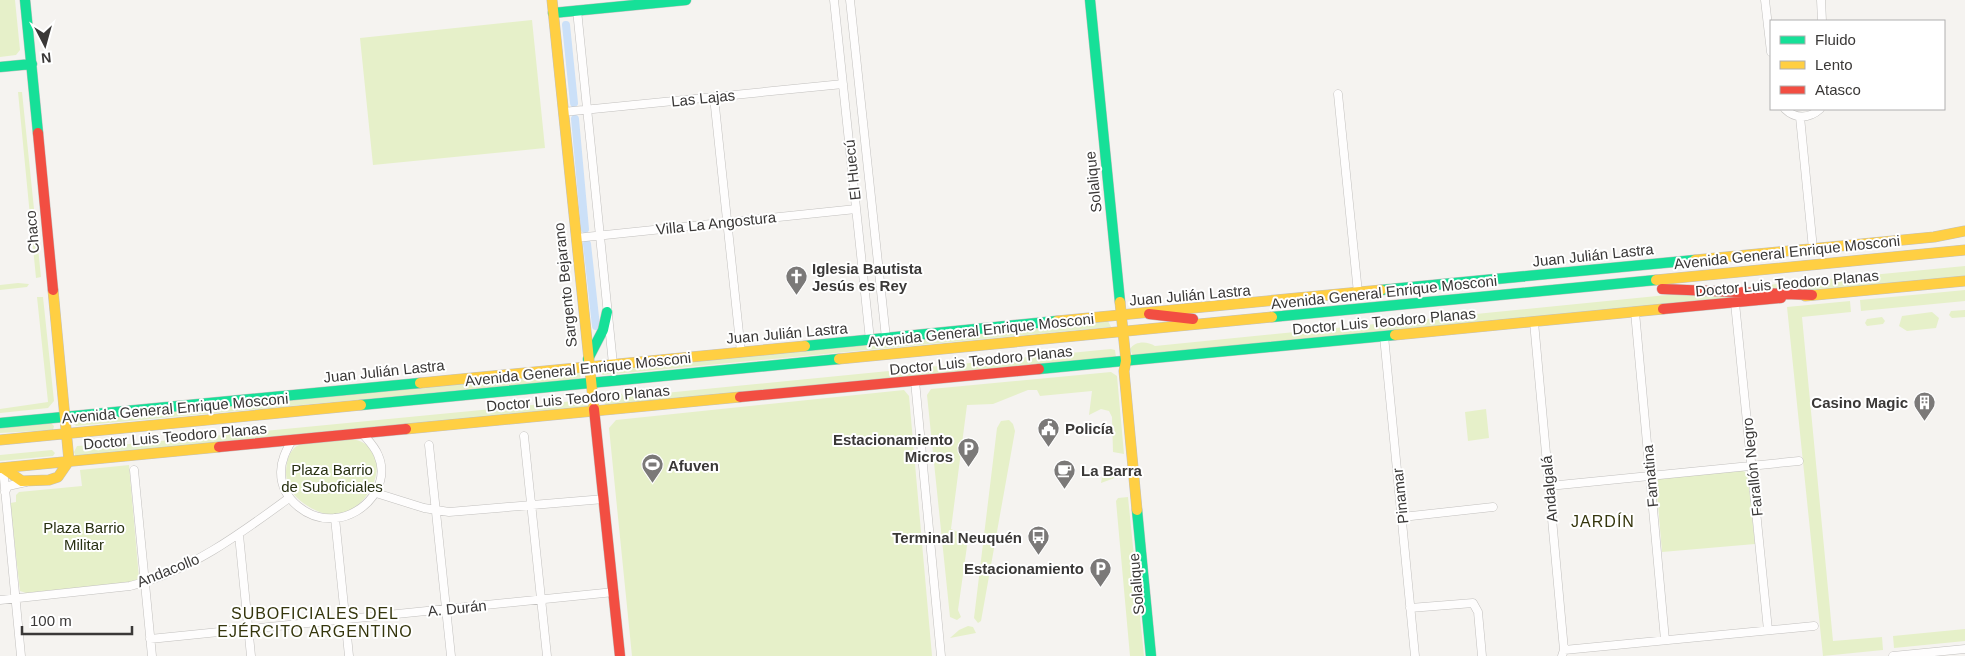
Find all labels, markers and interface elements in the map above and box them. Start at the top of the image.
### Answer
north arrow [20,20,70,70]
legend [1770,20,1945,110]
text: Fluido [1815,31,1856,48]
text: N [40,49,52,66]
text: Lento [1815,56,1853,73]
text: Atasco [1815,81,1861,98]
street label: Las Lajas [670,86,736,110]
street label: El Huecú [840,139,864,201]
street label: Solalique [1081,150,1105,214]
street label: Villa La Angostura [655,208,778,238]
street label: Chaco [22,210,42,254]
street label: Sargento Bejarano [550,222,580,348]
street label: Avenida General Enrique Mosconi [1673,232,1901,272]
street label: Juan Julián Lastra [1532,240,1655,270]
place label: Iglesia Bautista Jesús es Rey [812,260,923,294]
church icon: Iglesia Bautista Jesús es Rey [784,265,808,296]
street label: Doctor Luis Teodoro Planas [1695,267,1879,299]
street label: Avenida General Enrique Mosconi [1270,272,1498,312]
street label: Juan Julián Lastra [1129,281,1252,309]
street label: Doctor Luis Teodoro Planas [1292,305,1476,337]
street label: Avenida General Enrique Mosconi [867,310,1095,350]
street label: Juan Julián Lastra [726,319,849,347]
street label: Doctor Luis Teodoro Planas [889,342,1073,378]
street label: Avenida General Enrique Mosconi [464,349,692,389]
street label: Juan Julián Lastra [323,356,446,386]
street label: Doctor Luis Teodoro Planas [486,382,670,414]
street label: Avenida General Enrique Mosconi [61,390,289,426]
building icon: Casino Magic [1912,390,1936,421]
place label: Casino Magic [1811,394,1908,411]
public building icon: Policía [1037,416,1061,447]
street label: Farallón Negro [1738,417,1766,517]
street label: Doctor Luis Teodoro Planas [83,420,267,452]
place label: Policía [1065,420,1114,437]
place label: Estacionamiento Micros [833,431,953,465]
parking icon: Estacionamiento Micros [957,436,981,467]
street label: Famatina [1639,443,1661,508]
sports icon: Afuven [640,453,664,484]
street label: Andalgalá [1538,454,1560,523]
place label: Afuven [668,457,719,474]
cafe icon: La Barra [1053,458,1077,489]
park label: Plaza Barrio de Suboficiales [281,461,383,495]
place label: La Barra [1081,462,1143,479]
street label: Pinamar [1389,467,1411,525]
district label: JARDÍN [1571,512,1635,530]
park label: Plaza Barrio Militar [43,519,125,553]
bus stop icon: Terminal Neuquén [1026,525,1050,556]
place label: Terminal Neuquén [892,529,1022,546]
street label: Andacollo [134,550,202,590]
street label: Solalique [1125,553,1147,615]
parking icon: Estacionamiento [1088,556,1112,587]
place label: Estacionamiento [964,560,1084,577]
street label: A. Durán [427,596,487,620]
scale bar [22,604,132,636]
district label: SUBOFICIALES DEL EJÉRCITO ARGENTINO [217,605,413,640]
text: 100 m [30,612,72,629]

